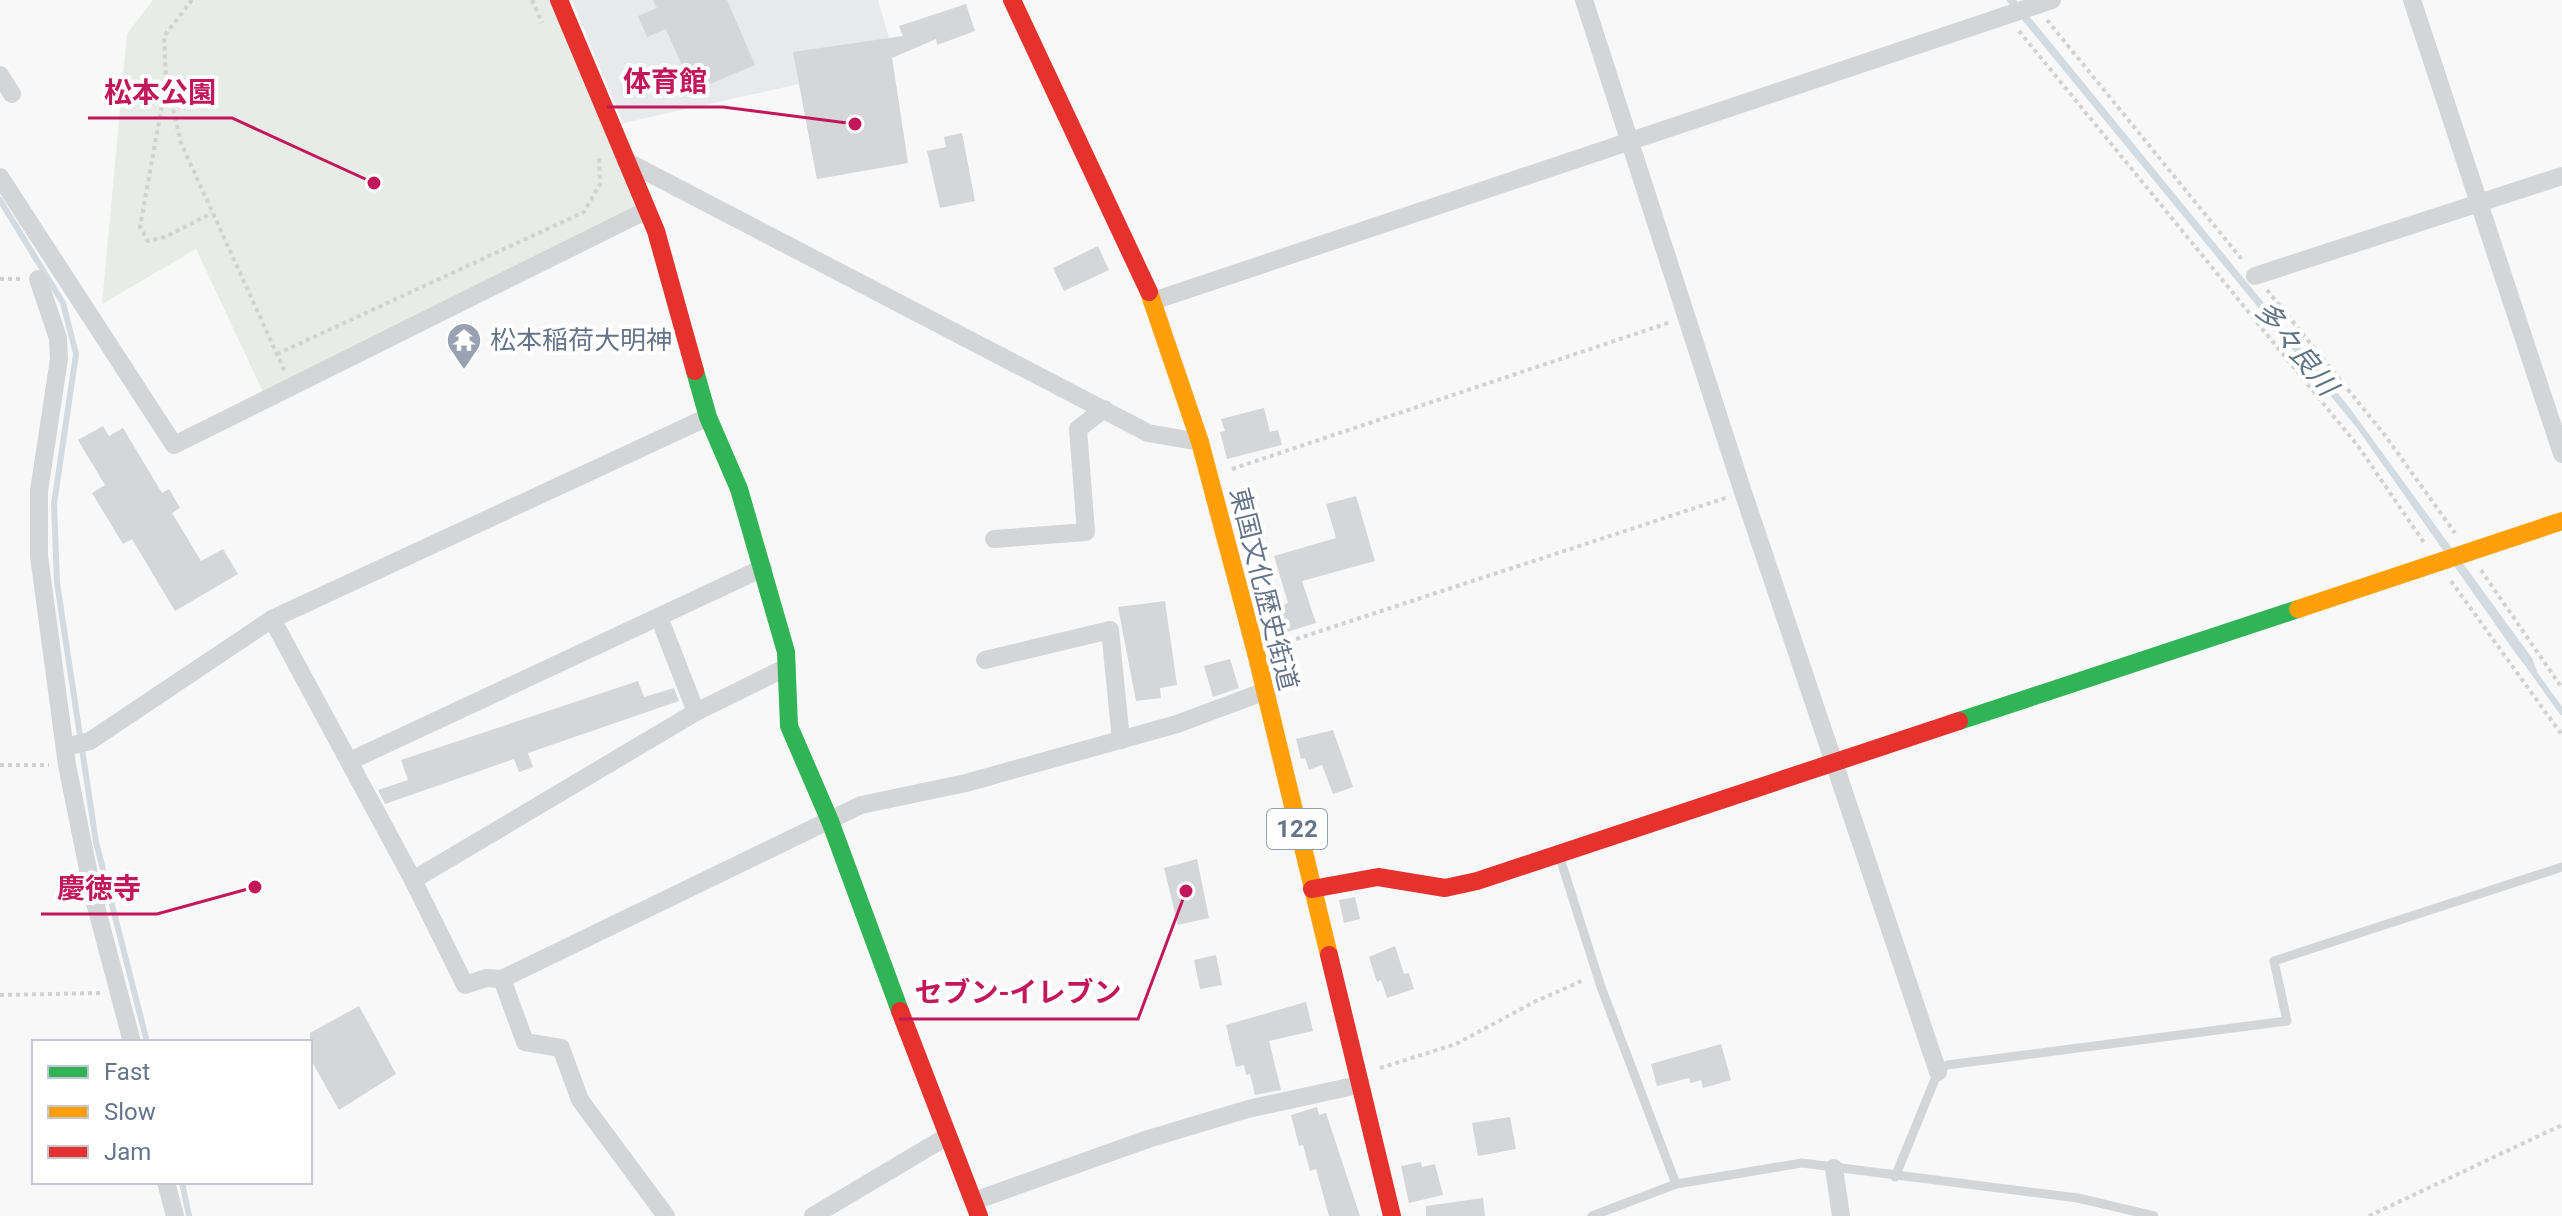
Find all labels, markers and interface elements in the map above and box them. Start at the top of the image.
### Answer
callout: 体育館 [607,55,723,107]
text: 体育館 [623,65,707,98]
callout: 松本公園 [88,66,232,118]
text: 松本公園 [104,76,216,109]
water label: 多々良川 [2248,294,2346,404]
temple icon: 松本稲荷大明神 [445,321,483,371]
place label: 松本稲荷大明神 [490,325,672,355]
street label: 東国文化歴史街道 [1224,484,1304,694]
road number: 122 [1267,809,1327,849]
callout: 慶徳寺 [41,862,157,914]
text: 慶徳寺 [57,872,141,905]
callout: セブン-イレブン [899,967,1138,1019]
text: セブン-イレブン [914,976,1122,1009]
legend [32,1040,312,1184]
text: Fast [104,1058,150,1086]
text: Slow [104,1098,156,1126]
text: Jam [104,1138,151,1166]

